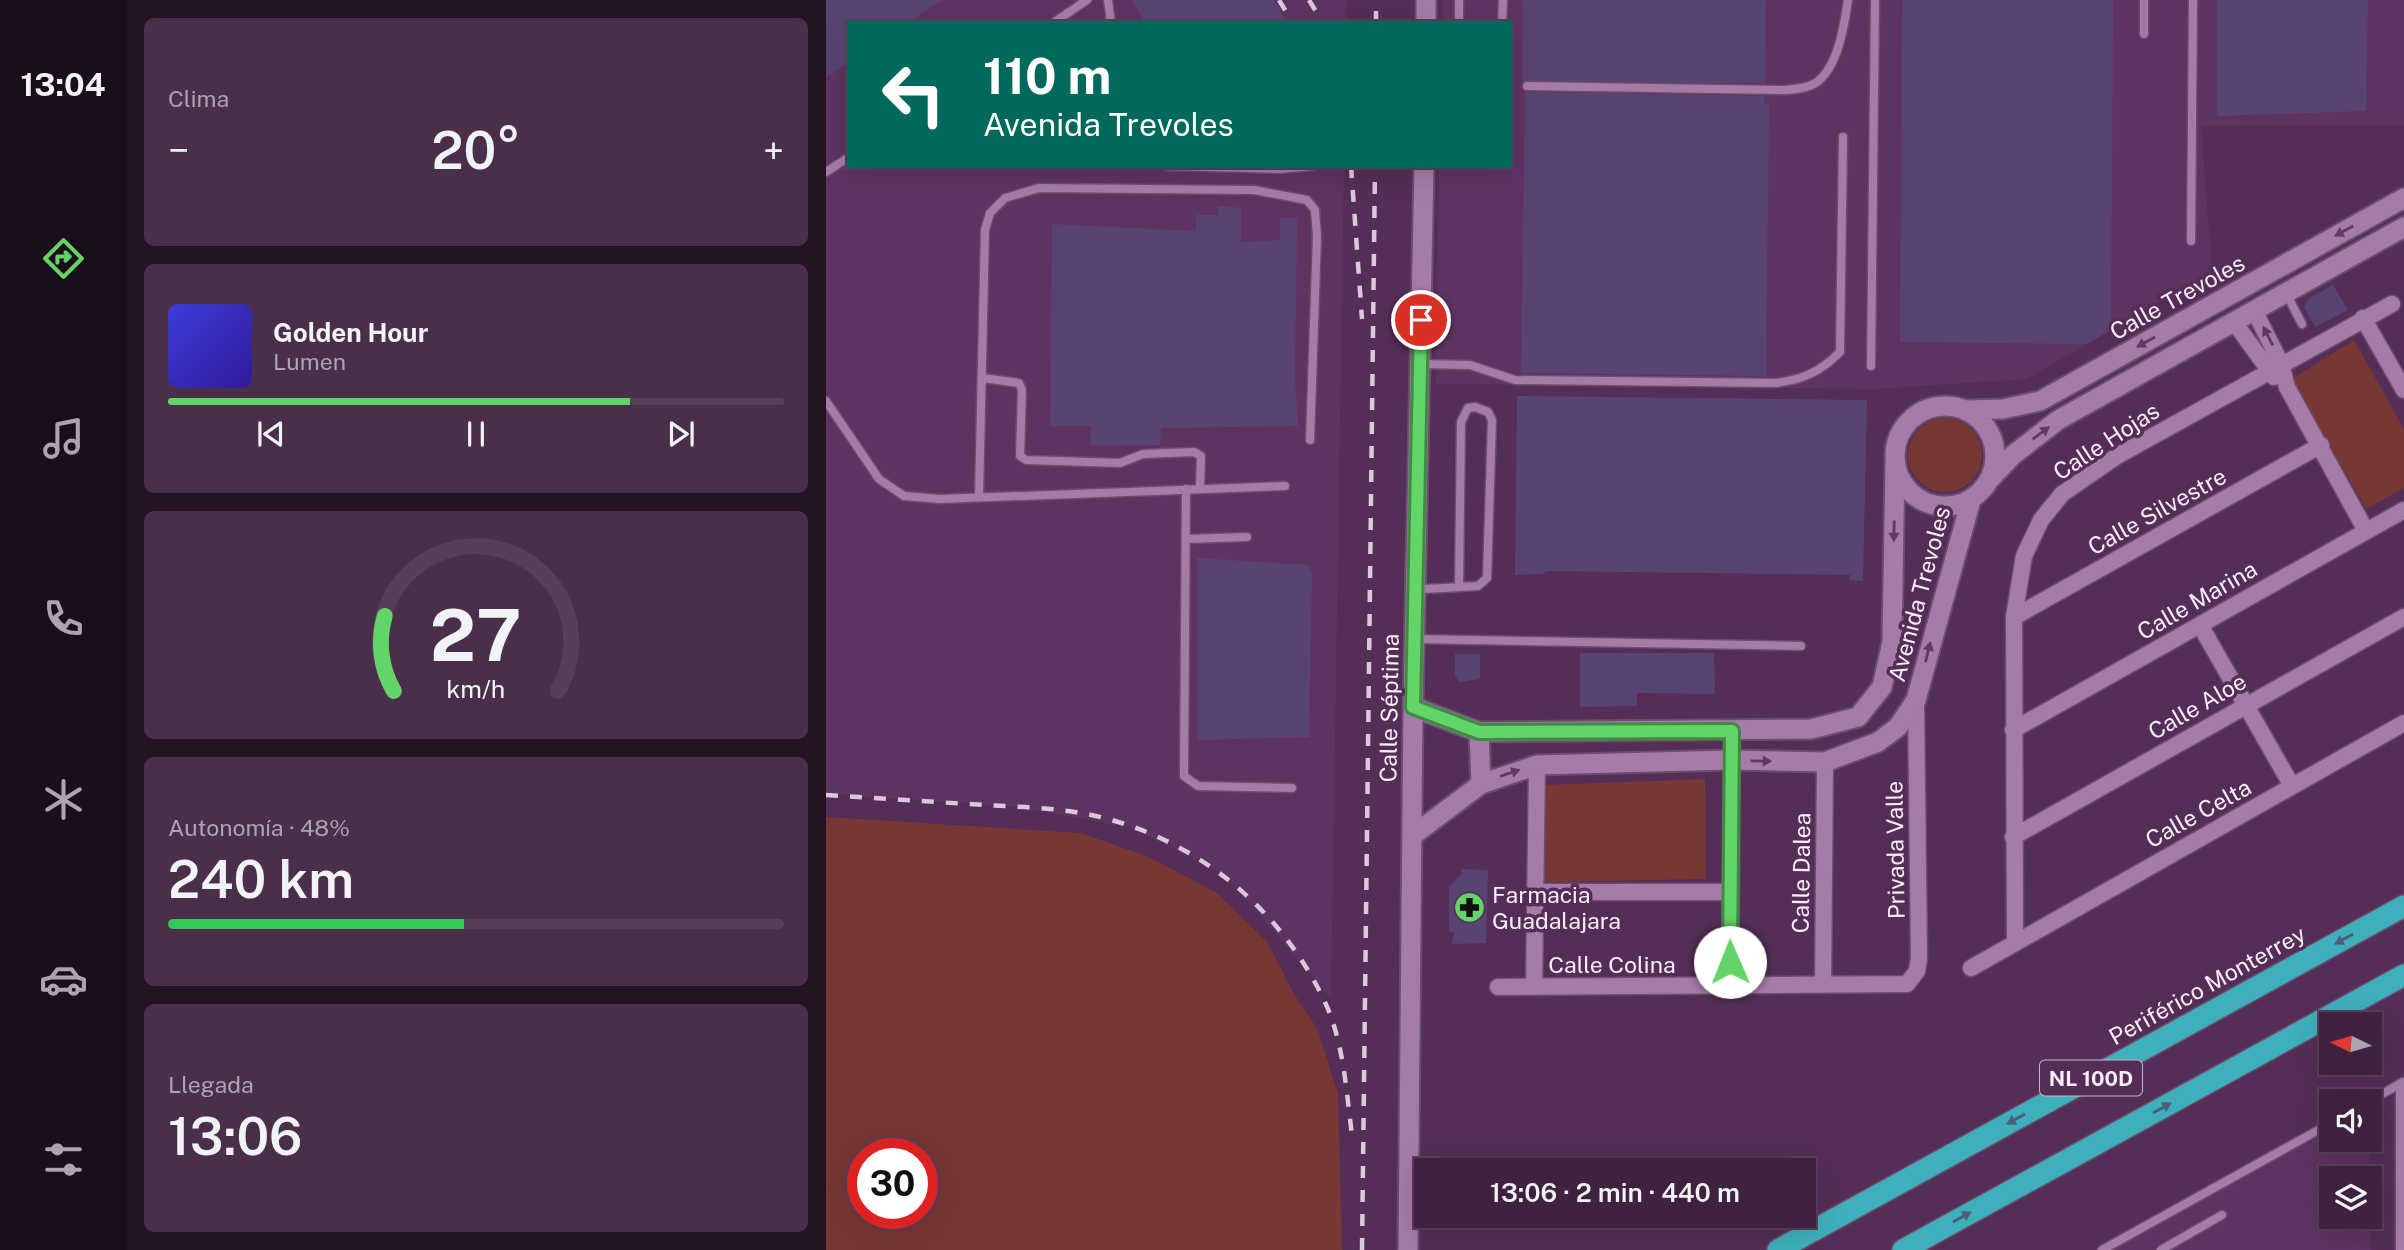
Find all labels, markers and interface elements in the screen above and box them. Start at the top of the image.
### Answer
text: 110 m [983,47,1111,105]
icon: left [868,49,959,140]
text: 13:04 [20,66,106,103]
text: Clima [168,85,229,112]
text: Avenida Trevoles [983,106,1234,143]
text: 20° [431,120,521,181]
text: − [168,128,189,173]
text: + [763,128,784,173]
one-way arrow [2335,225,2354,237]
icon: directions [39,234,88,283]
street label: Calle Trevoles [2105,249,2249,345]
pin [1391,290,1451,350]
icon: arrive [1402,301,1440,339]
text: Golden Hour [273,317,428,348]
one-way arrow [2263,326,2275,346]
one-way arrow [2136,336,2155,348]
text: Lumen [273,348,346,375]
street label: Calle Hojas [2048,397,2164,485]
icon: music [39,414,88,463]
icon: previous [252,415,290,453]
icon: pause [457,415,495,453]
icon: next [662,415,700,453]
one-way arrow [2032,425,2050,440]
street label: Calle Silvestre [2083,462,2231,560]
street label: Avenida Trevoles [1883,503,1955,685]
one-way arrow [1888,521,1900,543]
street label: Calle Marina [2132,555,2262,645]
text: 27 [430,592,522,677]
icon: phone [39,594,88,643]
street label: Calle Séptima [1374,633,1404,783]
one-way arrow [1922,641,1933,663]
street label: Calle Aloe [2143,667,2251,745]
text: km/h [447,674,505,704]
one-way arrow [1750,755,1772,767]
one-way arrow [1500,767,1521,778]
street label: Calle Celta [2141,773,2255,853]
icon: climate [39,775,88,824]
street label: Privada Valle [1880,781,1910,919]
street label: Calle Dalea [1786,813,1816,933]
text: Autonomía · 48% [168,814,350,841]
text: 240 km [168,849,354,910]
place label: Farmacia Guadalajara [1492,881,1621,934]
pharmacy icon: Farmacia Guadalajara [1452,890,1486,924]
street label: Periférico Monterrey [2104,920,2310,1050]
position arrow [1693,925,1767,999]
one-way arrow [2335,933,2354,945]
street label: Calle Colina [1548,951,1676,978]
icon: car [39,955,88,1004]
north arrow [2319,1012,2382,1074]
map controls [2319,1012,2382,1229]
road number: NL 100D [2040,1060,2142,1096]
text: Llegada [168,1071,254,1098]
button: sound [2319,1089,2382,1152]
one-way arrow [2152,1102,2172,1113]
text: 13:06 [168,1106,302,1167]
one-way arrow [2006,1114,2026,1125]
icon: filters [39,1135,88,1184]
speed limit sign: 30 [847,1138,938,1229]
button: layers [2319,1166,2382,1229]
text: 13:06 · 2 min · 440 m [1490,1177,1740,1208]
one-way arrow [1953,1211,1972,1223]

